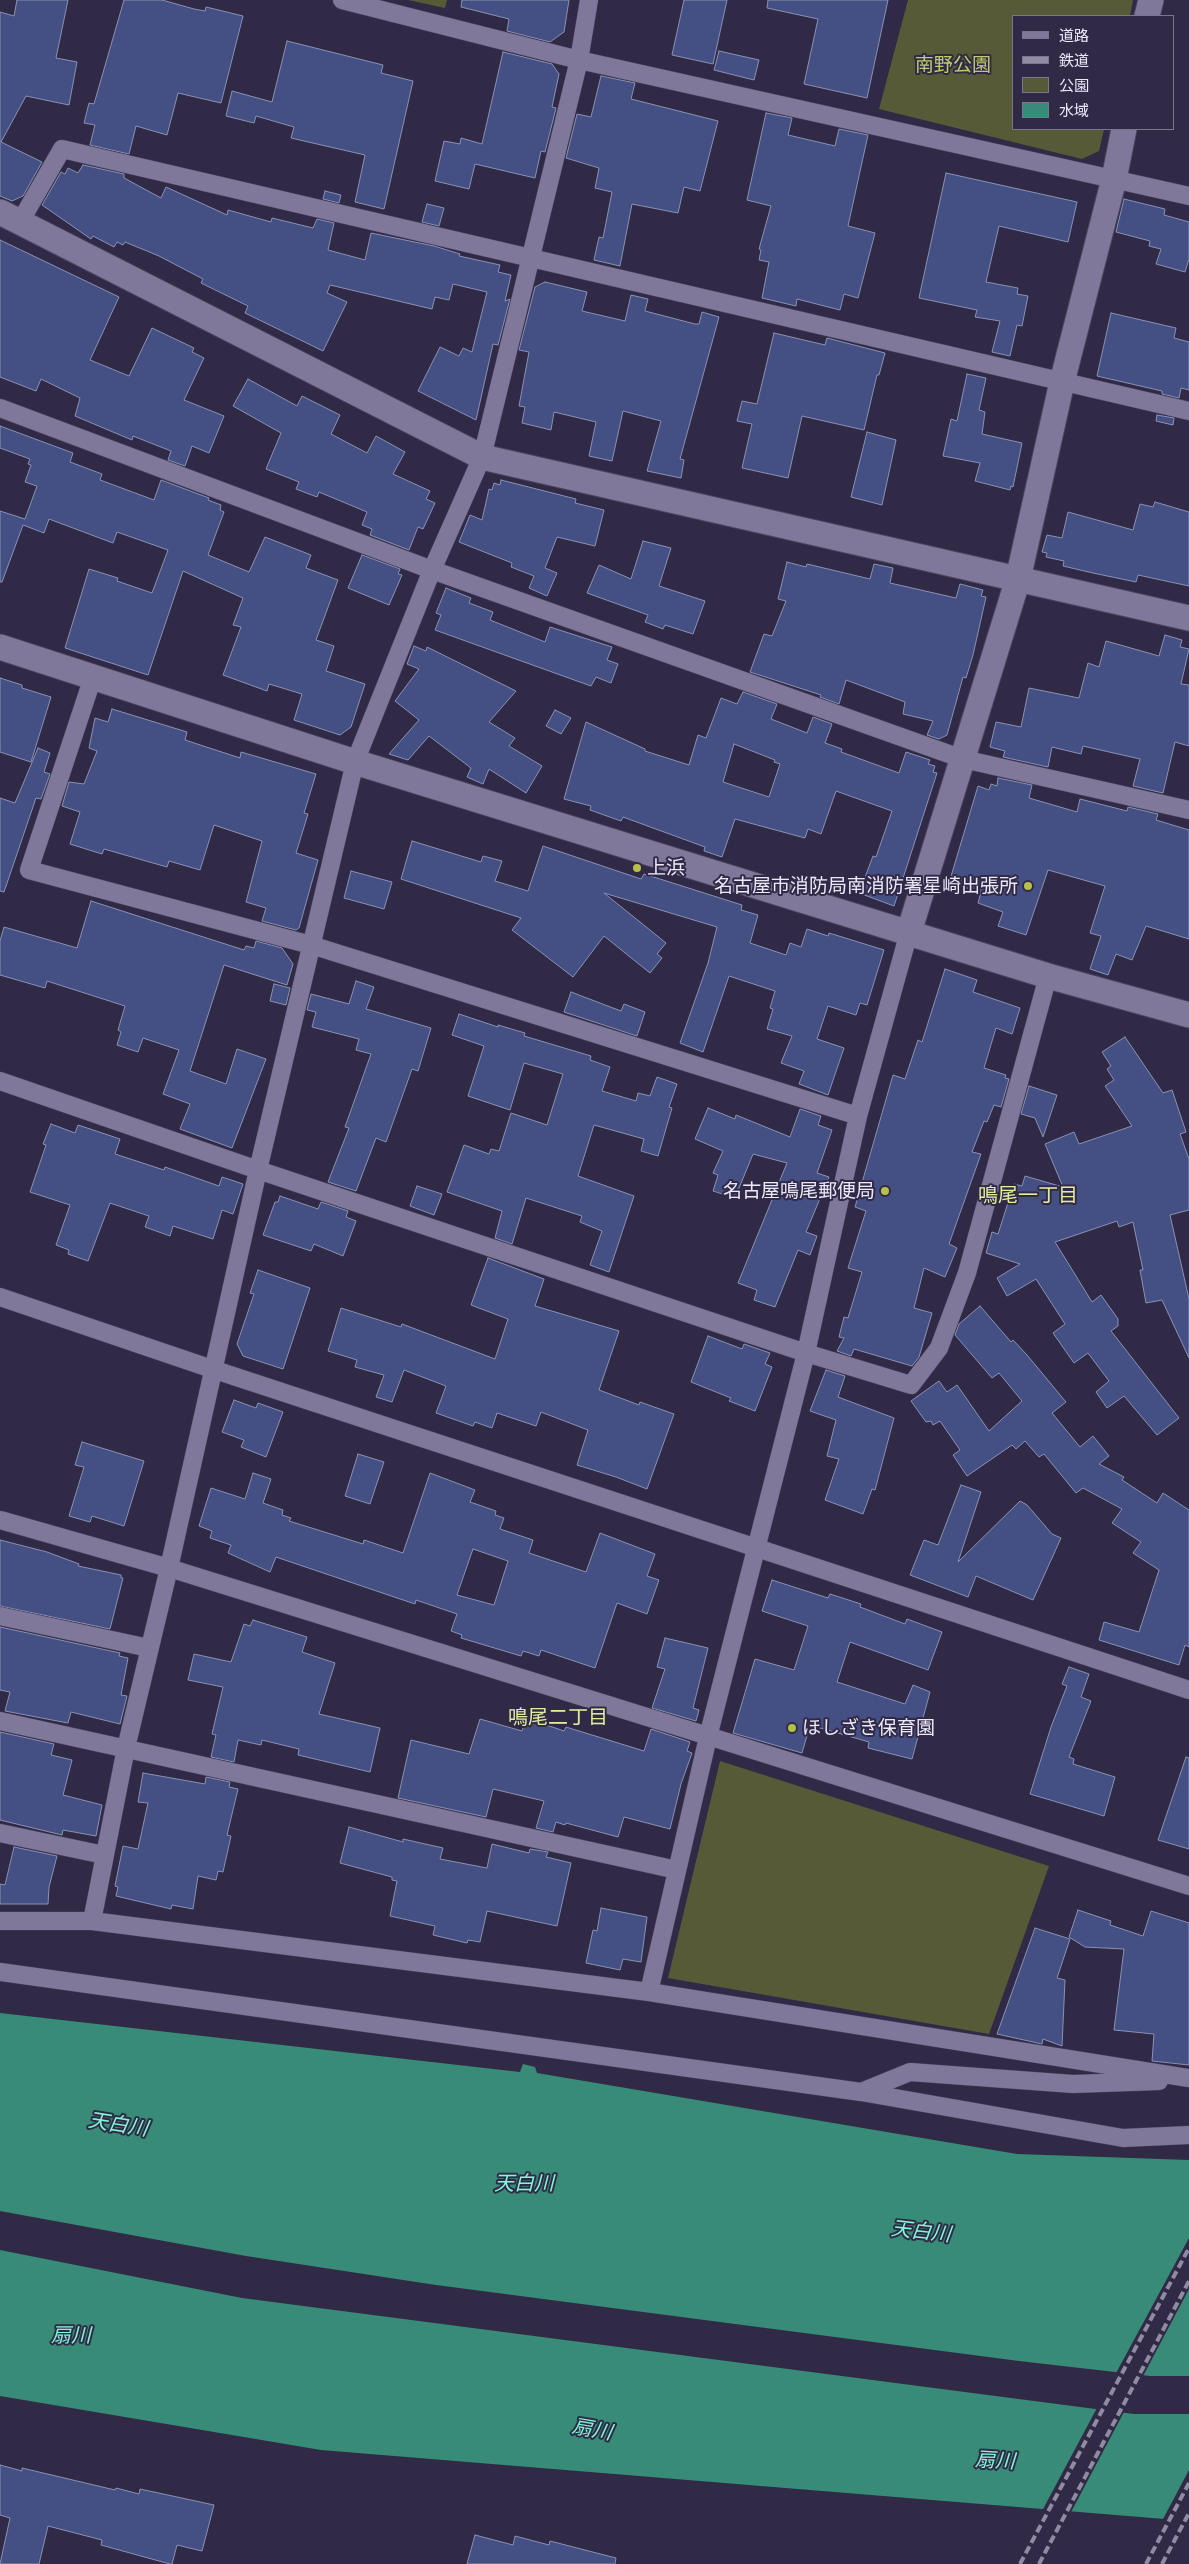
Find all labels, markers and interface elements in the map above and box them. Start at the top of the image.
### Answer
legend [1012,15,1174,130]
text: 道路 [1059,26,1089,45]
text: 鉄道 [1059,51,1089,70]
park label: 南野公園 [915,54,991,76]
text: 公園 [1059,76,1089,95]
text: 水域 [1059,101,1089,120]
place label: 上浜 [647,857,685,879]
marker: 上浜 [631,862,643,874]
place label: 名古屋市消防局南消防署星崎出張所 [714,875,1018,897]
marker: 名古屋市消防局南消防署星崎出張所 [1022,880,1034,892]
place label: 名古屋鳴尾郵便局 [723,1180,875,1202]
district label: 鳴尾一丁目 [978,1184,1078,1208]
marker: 名古屋鳴尾郵便局 [879,1185,891,1197]
district label: 鳴尾二丁目 [508,1706,608,1730]
place label: ほしざき保育園 [802,1717,935,1739]
marker: ほしざき保育園 [786,1722,798,1734]
water label: 天白川 [86,2108,150,2142]
water label: 天白川 [494,2172,554,2196]
water label: 天白川 [890,2217,952,2247]
water label: 扇川 [51,2324,91,2348]
water label: 扇川 [570,2415,614,2445]
water label: 扇川 [974,2448,1016,2474]

